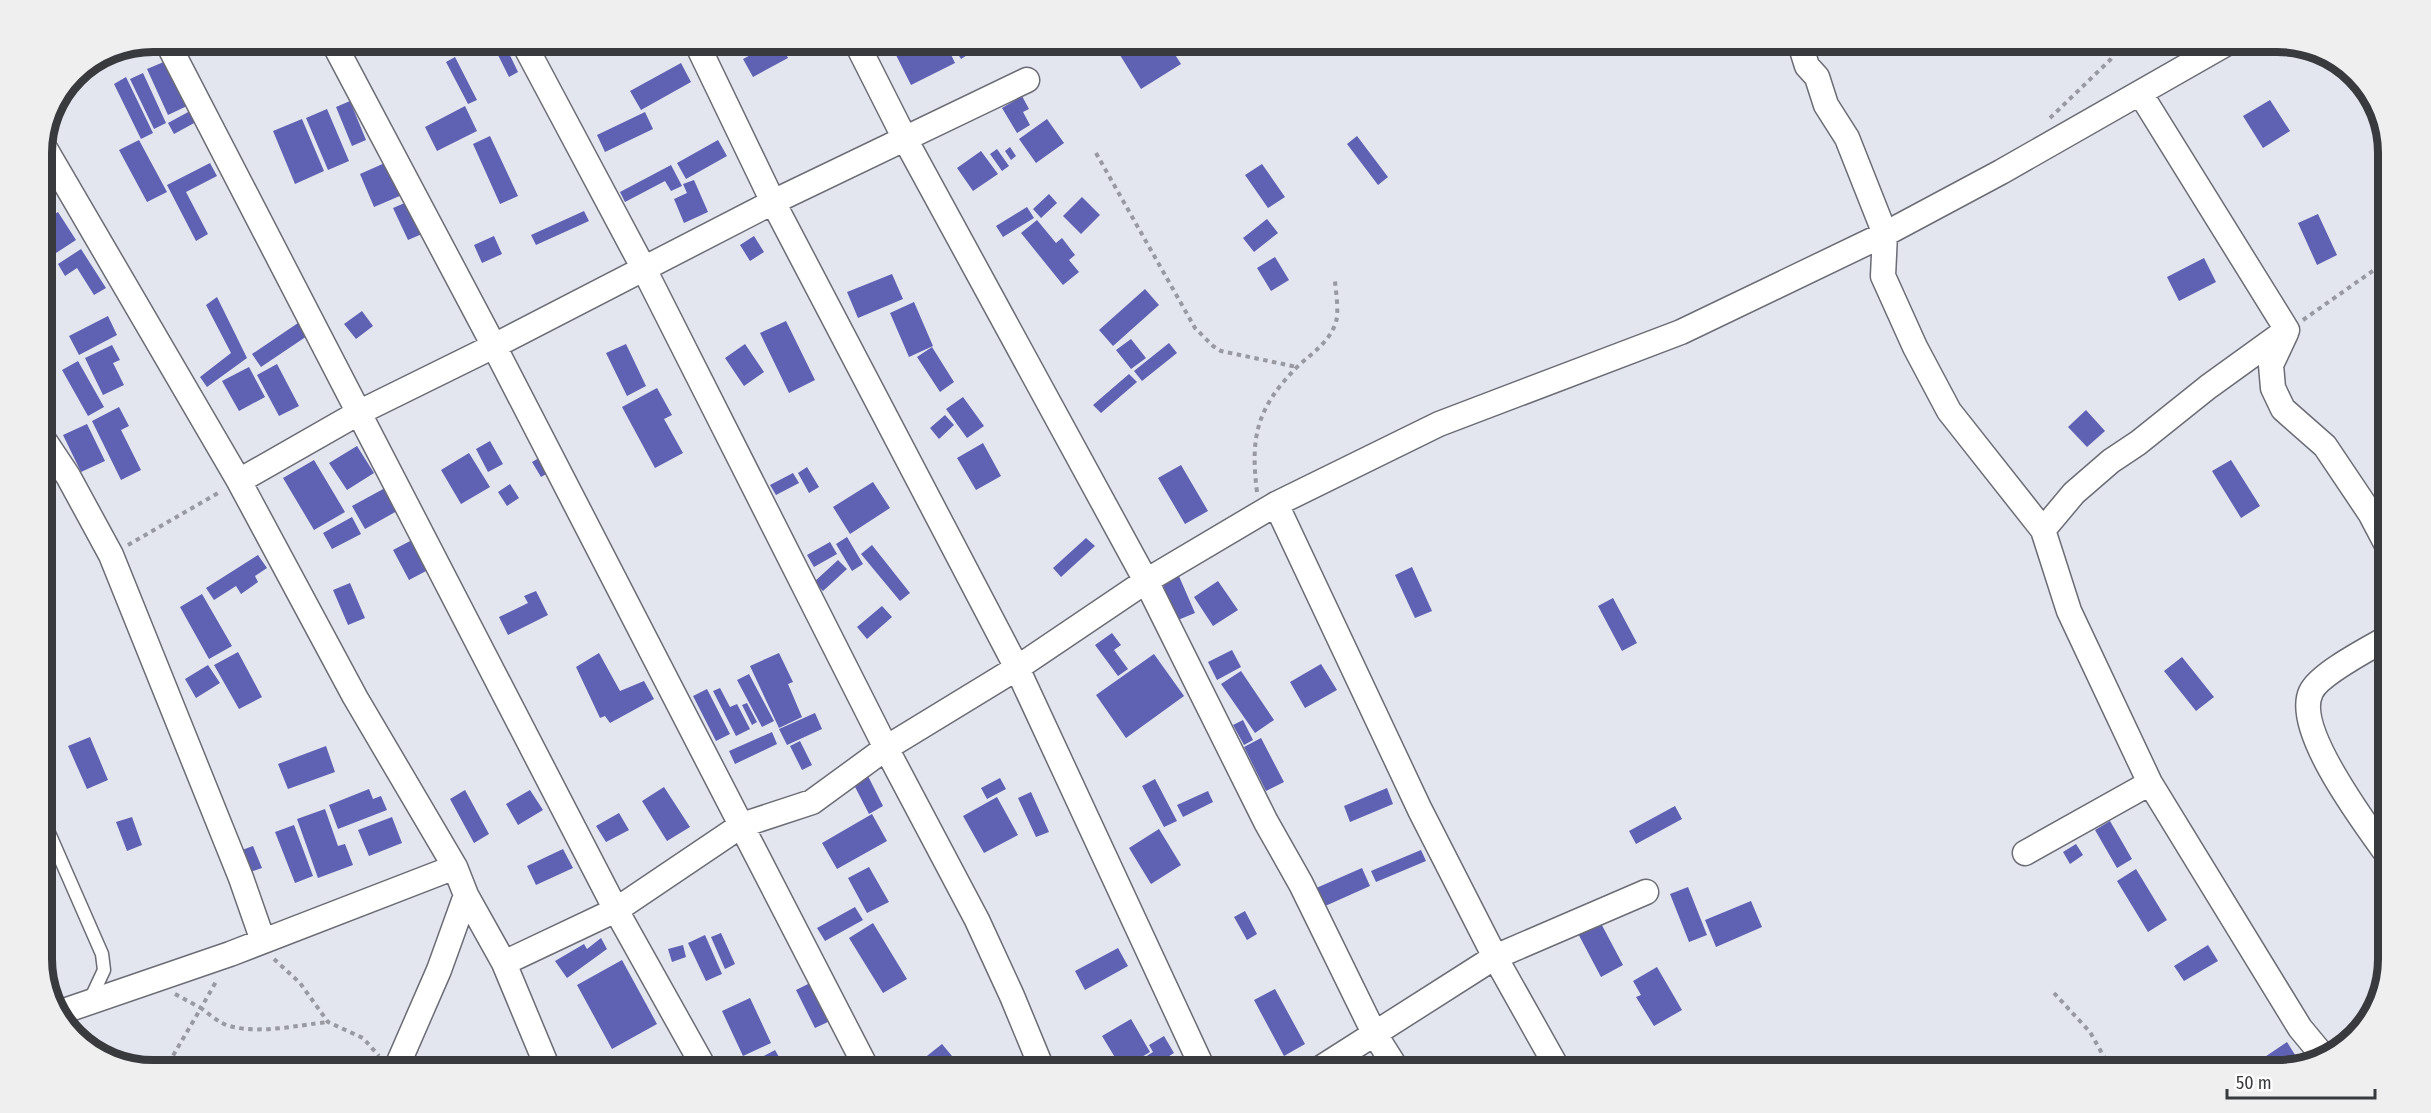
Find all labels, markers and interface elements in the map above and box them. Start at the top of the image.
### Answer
scale bar [2227,1062,2376,1100]
text: 50 m [2236,1072,2272,1094]

